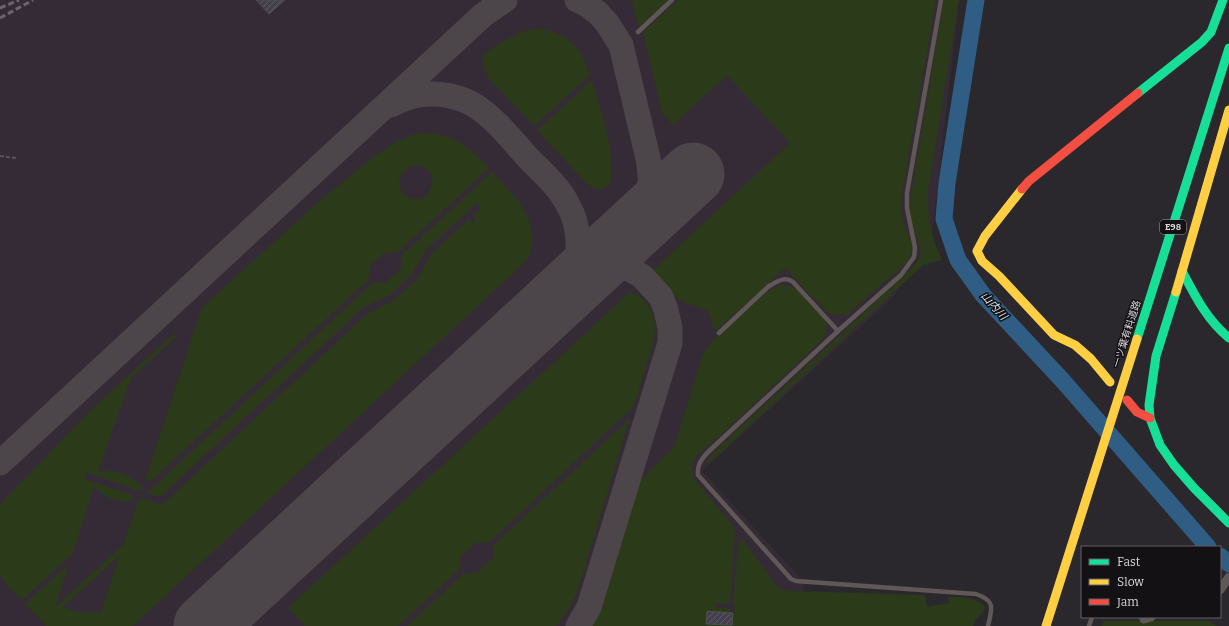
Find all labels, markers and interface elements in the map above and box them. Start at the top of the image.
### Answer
road number: E98 [1160,220,1186,234]
water label: 山内川 [978,289,1011,323]
street label: 一ツ葉有料道路 [1110,299,1144,369]
legend [1081,546,1221,618]
text: Fast [1117,555,1141,569]
text: Slow [1117,575,1144,589]
text: Jam [1116,595,1139,609]

